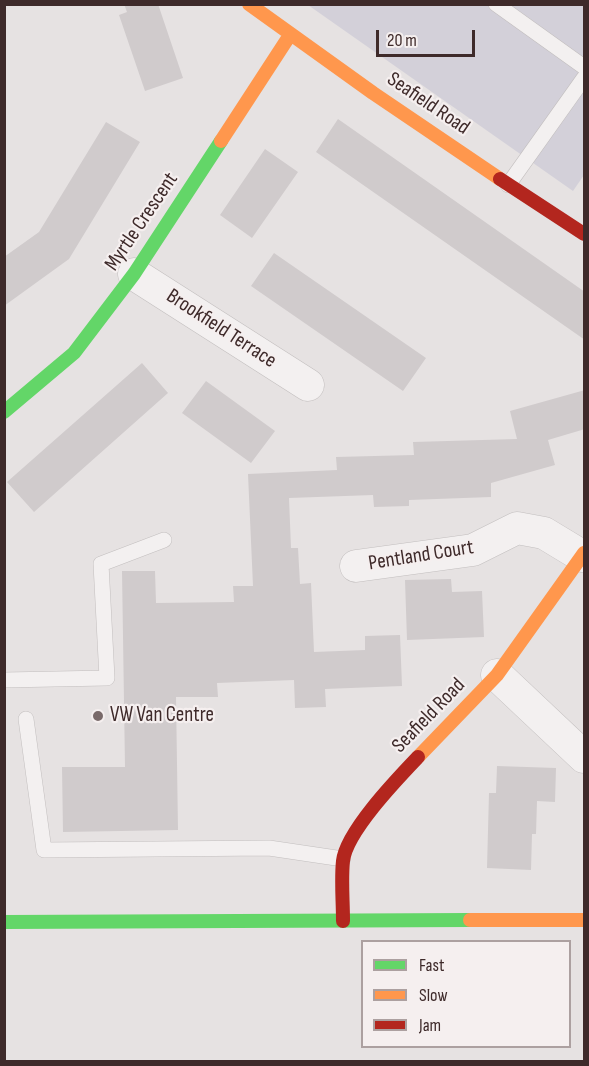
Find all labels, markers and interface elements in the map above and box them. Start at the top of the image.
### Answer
scale bar [379,18,478,56]
text: 20 m [387,30,417,51]
street label: Seafield Road [382,67,474,141]
street label: Myrtle Crescent [100,168,184,276]
street label: Brookfield Terrace [161,284,281,374]
street label: Pentland Court [367,535,475,577]
street label: Seafield Road [387,673,471,759]
place label: VW Van Centre [110,703,214,729]
marker: VW Van Centre [91,709,105,723]
legend [361,940,571,1048]
text: Fast [419,955,444,976]
text: Slow [419,985,448,1006]
text: Jam [419,1015,441,1036]

